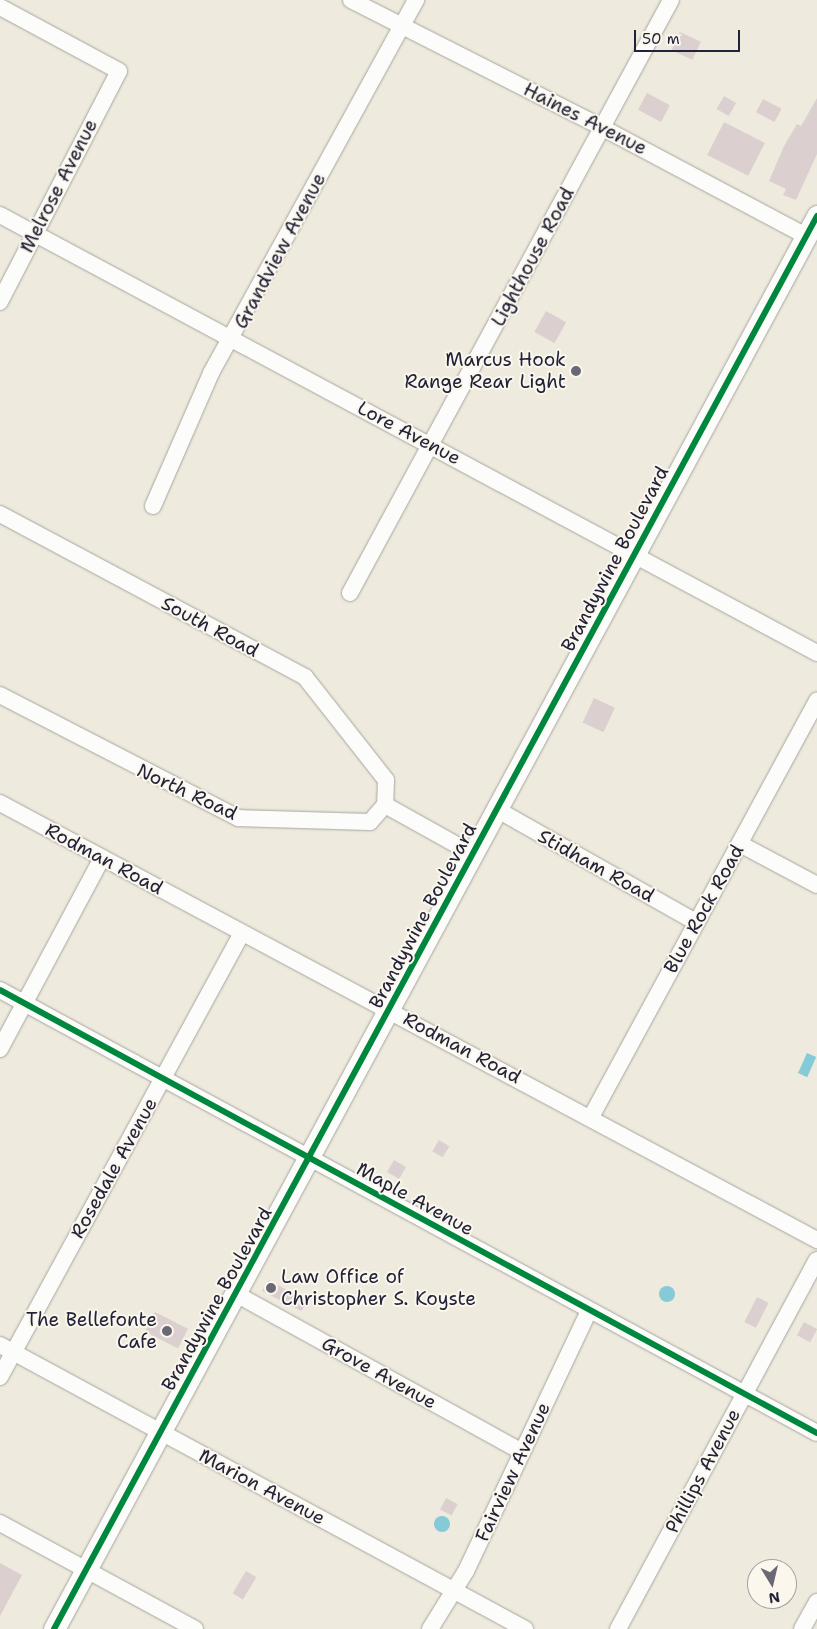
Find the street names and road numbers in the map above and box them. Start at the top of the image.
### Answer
street label: Haines Avenue [519,78,651,160]
street label: Melrose Avenue [16,115,102,257]
street label: Grandview Avenue [229,169,331,333]
street label: Lighthouse Road [487,184,579,330]
street label: Lore Avenue [354,396,464,470]
street label: Brandywine Boulevard [556,462,674,656]
street label: South Road [158,592,262,662]
street label: North Road [133,759,241,825]
street label: Rodman Road [41,818,167,900]
street label: Brandywine Boulevard [364,819,482,1013]
street label: Stidham Road [534,825,658,907]
street label: Blue Rock Road [659,841,749,977]
street label: Rodman Road [399,1007,525,1089]
street label: Rosedale Avenue [66,1094,162,1242]
street label: Maple Avenue [352,1157,478,1241]
street label: Brandywine Boulevard [157,1203,277,1395]
street label: Grove Avenue [318,1332,440,1414]
street label: Fairview Avenue [471,1399,555,1545]
street label: Phillips Avenue [661,1405,745,1537]
street label: Marion Avenue [195,1444,329,1530]

